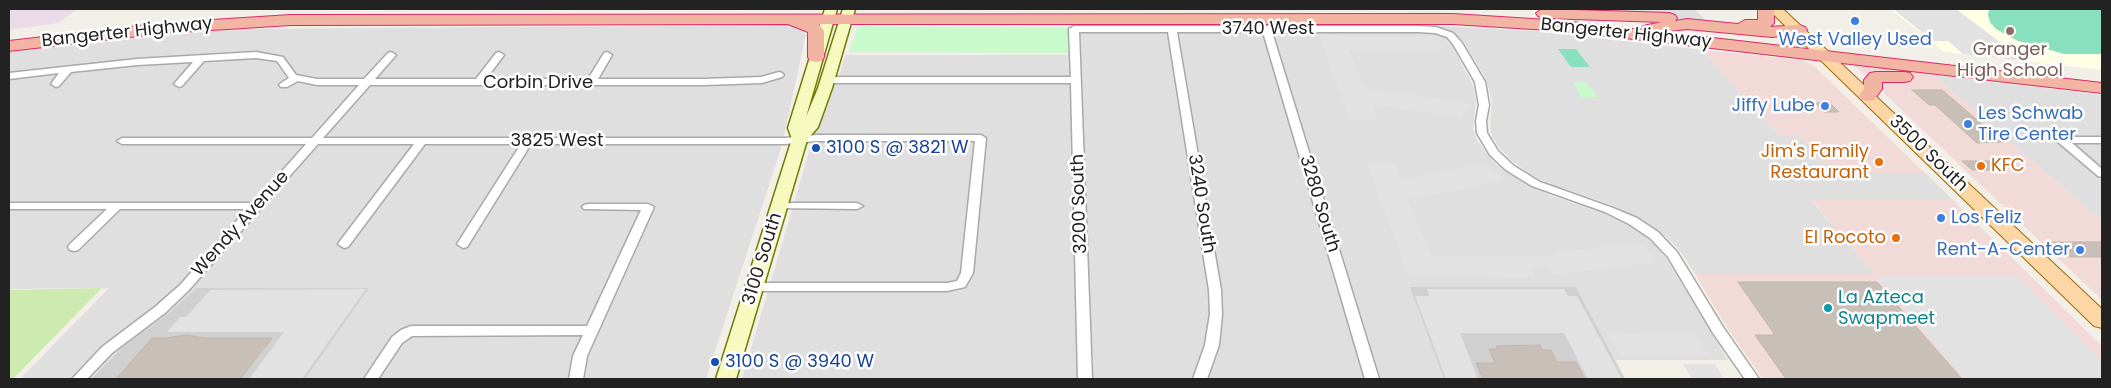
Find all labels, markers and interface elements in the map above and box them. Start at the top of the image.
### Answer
street label: Bangerter Highway [41,13,213,53]
street label: Bangerter Highway [1540,14,1712,54]
marker: West Valley Used [1849,15,1861,27]
street label: 3740 West [1222,18,1314,40]
marker: Granger High School [2004,25,2016,37]
place label: West Valley Used [1778,29,1932,51]
place label: Granger High School [1957,39,2063,82]
street label: Corbin Drive [483,72,593,94]
place label: Jiffy Lube [1732,95,1815,117]
marker: Jiffy Lube [1819,100,1831,112]
place label: Les Schwab Tire Center [1978,103,2083,146]
street label: 3500 South [1884,111,1972,197]
marker: Les Schwab Tire Center [1962,118,1974,130]
street label: 3825 West [510,130,604,152]
place label: 3100 S @ 3821 W [826,137,969,159]
place label: Jim's Family Restaurant [1761,141,1869,183]
marker: 3100 S @ 3821 W [810,142,822,154]
street label: 3240 South [1183,153,1219,255]
street label: 3280 South [1294,153,1344,255]
street label: 3200 South [1067,154,1093,254]
place label: KFC [1991,155,2025,177]
marker: Jim's Family Restaurant [1873,156,1885,168]
marker: KFC [1975,160,1987,172]
street label: Wendy Avenue [188,167,294,281]
place label: Los Feliz [1951,207,2022,229]
street label: 3100 South [739,210,787,308]
marker: Los Feliz [1935,212,1947,224]
place label: El Rocoto [1805,227,1886,249]
marker: El Rocoto [1890,232,1902,244]
place label: Rent-A-Center [1937,239,2070,261]
marker: Rent-A-Center [2074,244,2086,256]
place label: La Azteca Swapmeet [1838,287,1935,330]
marker: La Azteca Swapmeet [1822,302,1834,314]
place label: 3100 S @ 3940 W [725,351,874,373]
marker: 3100 S @ 3940 W [709,356,721,368]

